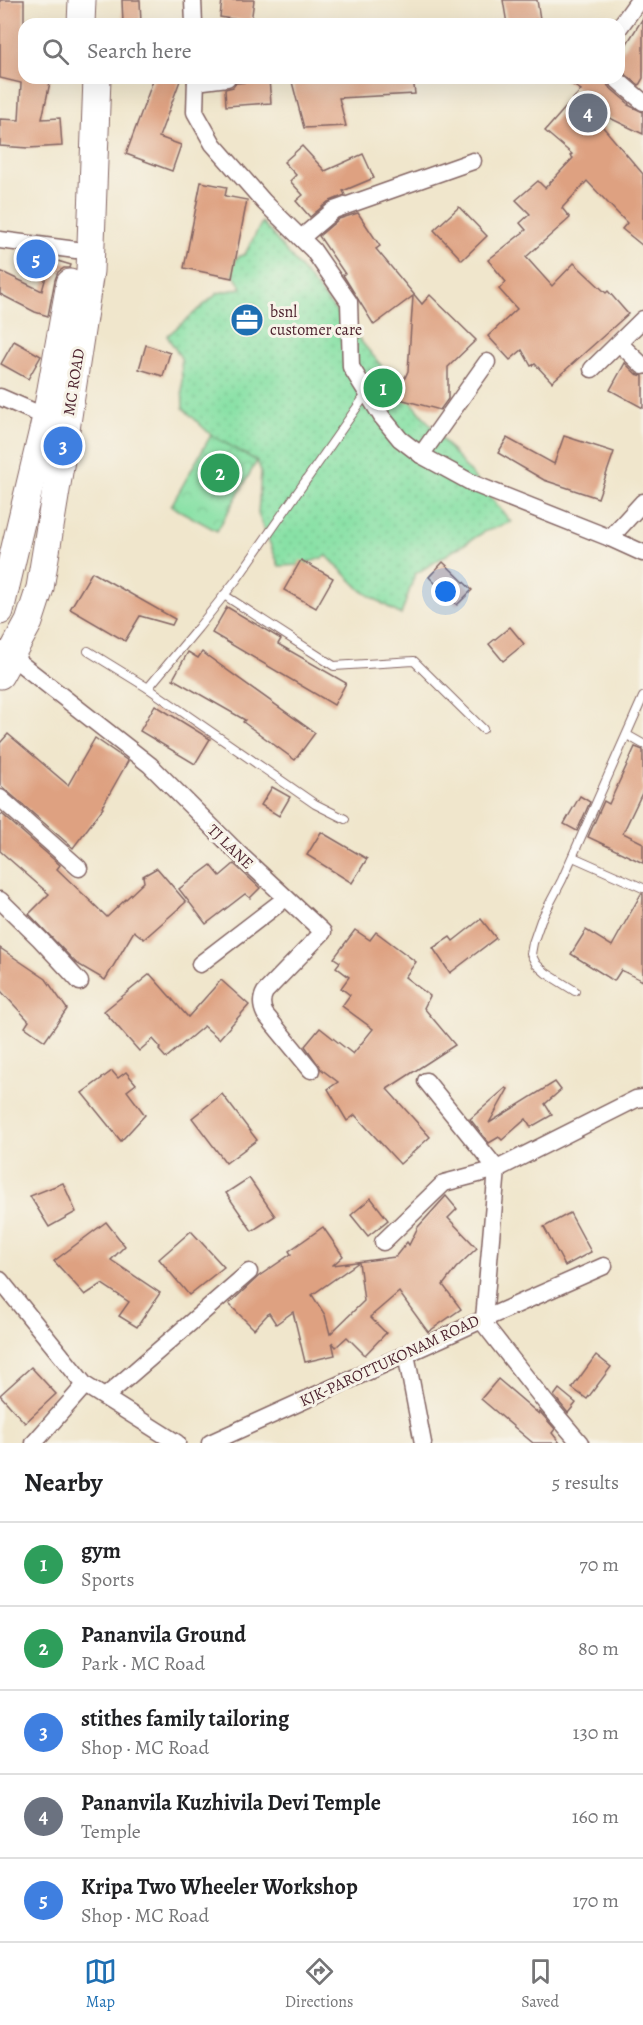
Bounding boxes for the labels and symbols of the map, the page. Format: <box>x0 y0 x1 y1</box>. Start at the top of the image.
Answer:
pin: 4 <box>568 90 608 136</box>
pin: 5 <box>16 236 56 282</box>
place label: bsnl customer care <box>270 301 362 341</box>
office icon: bsnl customer care <box>229 302 265 338</box>
street label: MC ROAD <box>58 347 90 417</box>
pin: 1 <box>364 366 403 410</box>
pin: 3 <box>44 424 82 468</box>
pin: 2 <box>200 450 240 496</box>
your location <box>431 577 460 606</box>
street label: TJ LANE <box>203 819 258 874</box>
street label: KJK-PAROTTUKONAM ROAD <box>296 1310 483 1412</box>

